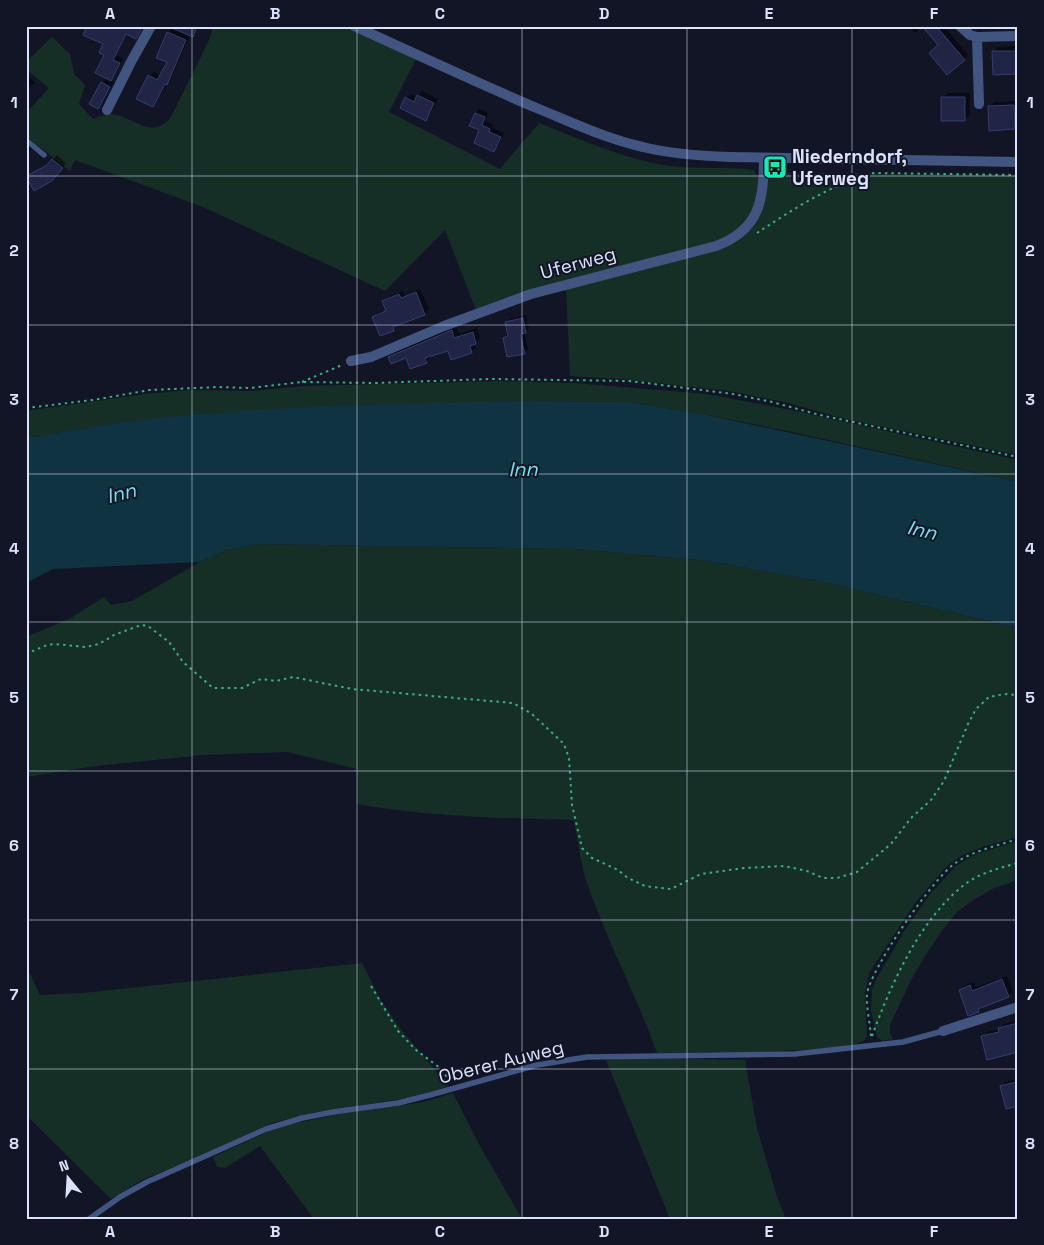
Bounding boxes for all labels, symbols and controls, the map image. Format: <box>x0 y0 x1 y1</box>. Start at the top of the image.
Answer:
text: A <box>105 3 115 24</box>
text: B <box>270 3 280 24</box>
text: C <box>435 3 445 24</box>
text: D <box>599 3 609 24</box>
text: E <box>765 3 774 24</box>
text: F <box>930 3 939 24</box>
text: 1 <box>10 92 18 113</box>
text: 1 <box>1026 92 1034 113</box>
place label: Niederndorf, Uferweg <box>792 144 907 191</box>
bus stop icon: Niederndorf, Uferweg <box>762 154 788 180</box>
text: 2 <box>9 240 19 261</box>
text: 2 <box>1025 240 1035 261</box>
street label: Uferweg <box>537 241 619 285</box>
text: 3 <box>9 389 19 410</box>
text: 3 <box>1025 389 1035 410</box>
water label: Inn <box>508 456 539 482</box>
water label: Inn <box>103 476 139 509</box>
water label: Inn <box>905 514 940 546</box>
text: 4 <box>9 538 19 559</box>
text: 4 <box>1025 538 1035 559</box>
text: 5 <box>9 687 19 708</box>
text: 5 <box>1025 687 1035 708</box>
text: 6 <box>9 835 19 856</box>
text: 6 <box>1025 835 1035 856</box>
text: 7 <box>10 984 19 1005</box>
text: 7 <box>1026 984 1035 1005</box>
street label: Oberer Auweg <box>436 1034 566 1090</box>
text: 8 <box>9 1133 19 1154</box>
text: 8 <box>1025 1133 1035 1154</box>
north arrow <box>42 1152 92 1202</box>
text: N <box>57 1156 71 1176</box>
text: A <box>105 1221 115 1242</box>
text: B <box>270 1221 280 1242</box>
text: C <box>435 1221 445 1242</box>
text: D <box>599 1221 609 1242</box>
text: E <box>765 1221 774 1242</box>
text: F <box>930 1221 939 1242</box>

